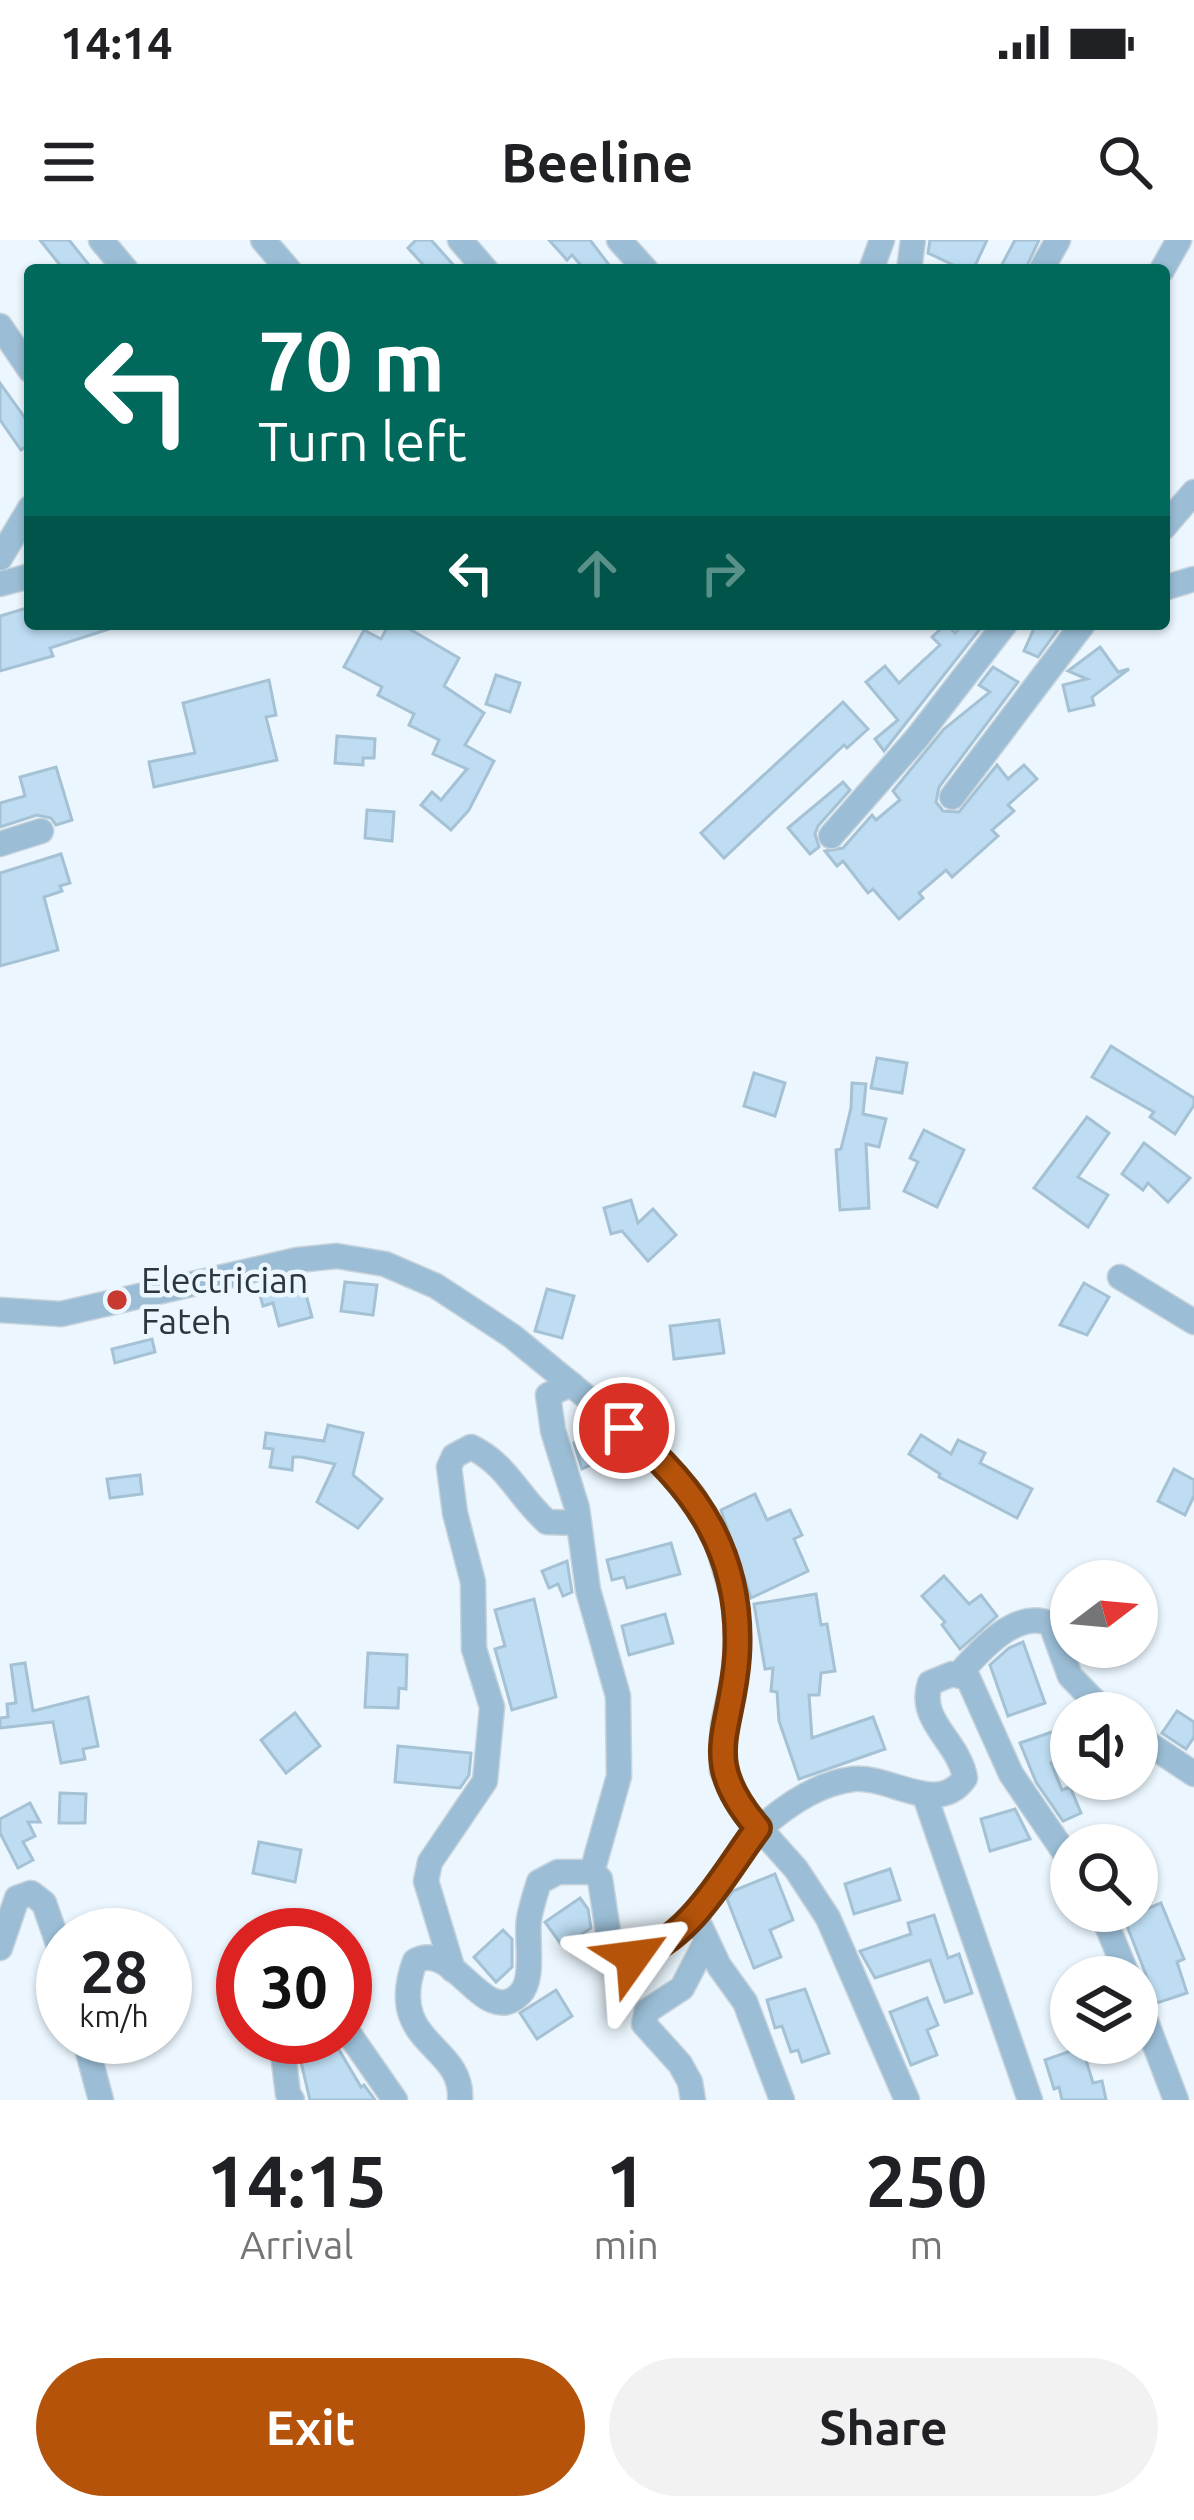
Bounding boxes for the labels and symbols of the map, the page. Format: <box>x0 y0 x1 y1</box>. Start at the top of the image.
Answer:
place label: Electrician Fateh <box>141 1259 308 1341</box>
marker: Electrician Fateh <box>104 1287 130 1313</box>
pin <box>573 1377 675 1479</box>
north arrow <box>1050 1560 1158 1668</box>
position arrow <box>570 1894 696 2020</box>
speed limit sign: 30 <box>216 1908 372 2064</box>

